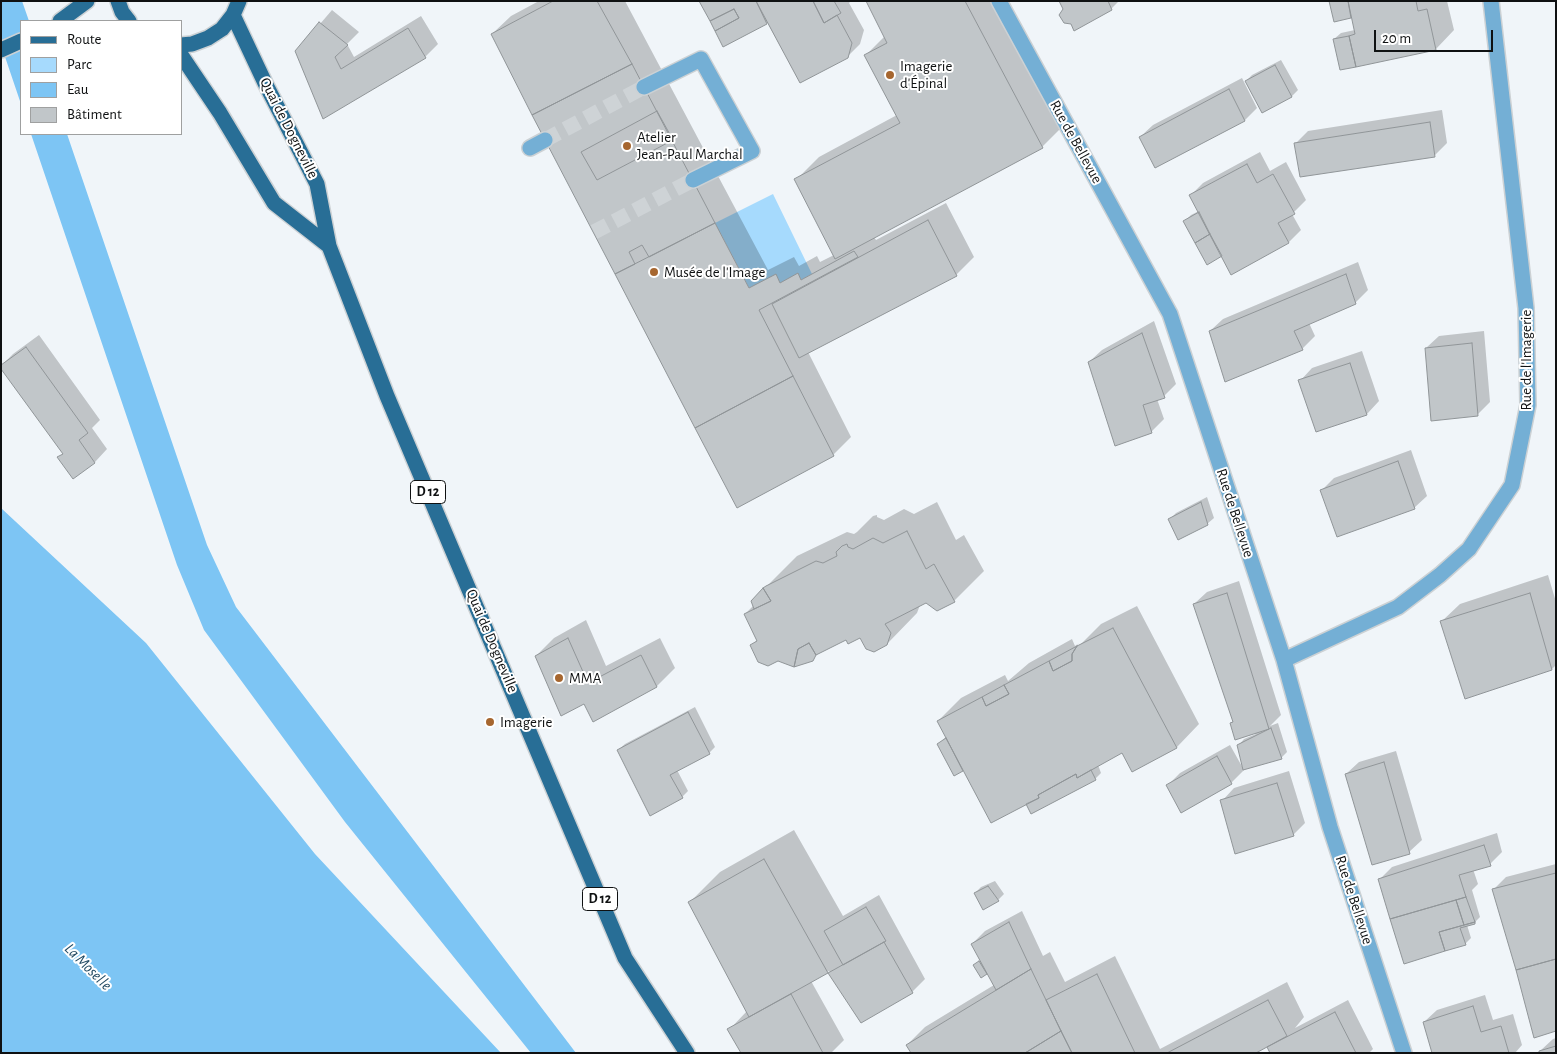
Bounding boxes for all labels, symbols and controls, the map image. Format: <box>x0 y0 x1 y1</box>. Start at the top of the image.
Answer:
legend <box>20 20 182 135</box>
scale bar <box>1377 20 1496 52</box>
text: 20 m <box>1382 31 1411 46</box>
text: Route <box>67 32 101 47</box>
text: Parc <box>67 57 92 72</box>
place label: Imagerie d'Épinal <box>900 57 952 92</box>
marker: Imagerie d'Épinal <box>884 69 896 81</box>
street label: Quai de Dogneville <box>256 75 322 181</box>
text: Eau <box>67 82 89 97</box>
street label: Rue de Bellevue <box>1046 97 1106 187</box>
text: Bâtiment <box>67 107 122 122</box>
place label: Atelier Jean-Paul Marchal <box>637 128 743 163</box>
marker: Atelier Jean-Paul Marchal <box>621 140 633 152</box>
place label: Musée de l'Image <box>664 263 765 281</box>
marker: Musée de l'Image <box>648 266 660 278</box>
street label: Rue de l'Imagerie <box>1517 310 1535 410</box>
street label: Rue de Bellevue <box>1212 466 1258 560</box>
road number: D 12 <box>410 481 446 504</box>
street label: Quai de Dogneville <box>462 587 522 695</box>
place label: MMA <box>569 669 601 687</box>
marker: MMA <box>553 672 565 684</box>
place label: Imagerie <box>500 713 552 731</box>
marker: Imagerie <box>484 716 496 728</box>
street label: Rue de Bellevue <box>1331 853 1377 947</box>
road number: D 12 <box>582 888 618 911</box>
water label: La Moselle <box>60 939 116 995</box>

